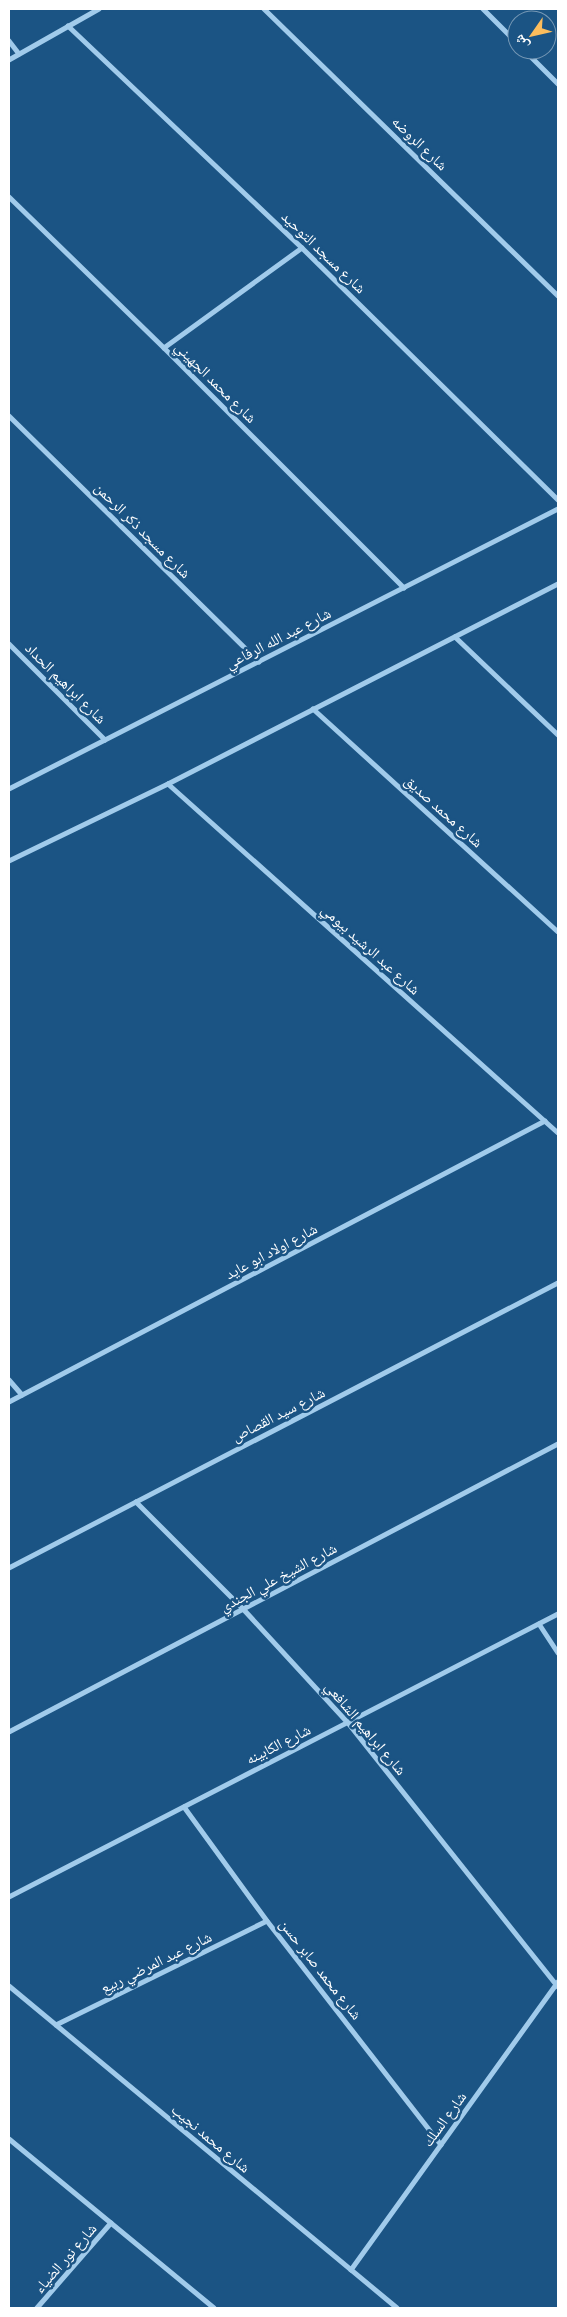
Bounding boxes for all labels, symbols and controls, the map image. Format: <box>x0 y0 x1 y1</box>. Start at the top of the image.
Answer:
north arrow <box>507 10 557 60</box>
text: ش <box>510 31 533 53</box>
street label: شارع الروضه <box>387 112 451 175</box>
street label: شارع مسجد التوحيد <box>277 208 370 298</box>
street label: شارع محمد الجهيني <box>169 338 260 429</box>
street label: شارع مسجد ذكر الرحمن <box>90 479 195 583</box>
street label: شارع عبد الله الرفاعي <box>223 604 335 675</box>
street label: شارع ابراهيم الحداد <box>21 639 110 728</box>
street label: شارع محمد صديق <box>400 771 487 852</box>
street label: شارع عبد الرشيد بيومي <box>316 900 424 1001</box>
street label: شارع اولاد ابو عايد <box>222 1220 321 1284</box>
street label: شارع سيد القصاص <box>229 1383 328 1447</box>
street label: شارع الشيخ علي الجندي <box>217 1539 341 1618</box>
street label: شارع ابراهيم الشافعي <box>319 1678 410 1781</box>
street label: شارع الكابينه <box>243 1720 314 1769</box>
street label: شارع محمد صابر حسن <box>275 1915 366 2024</box>
street label: شارع عبد المرضي ربيع <box>98 1928 216 2000</box>
street label: شارع السلك <box>418 2088 471 2151</box>
street label: شارع محمد نجيب <box>167 2100 254 2177</box>
street label: شارع نور الضياء <box>30 2220 101 2298</box>

